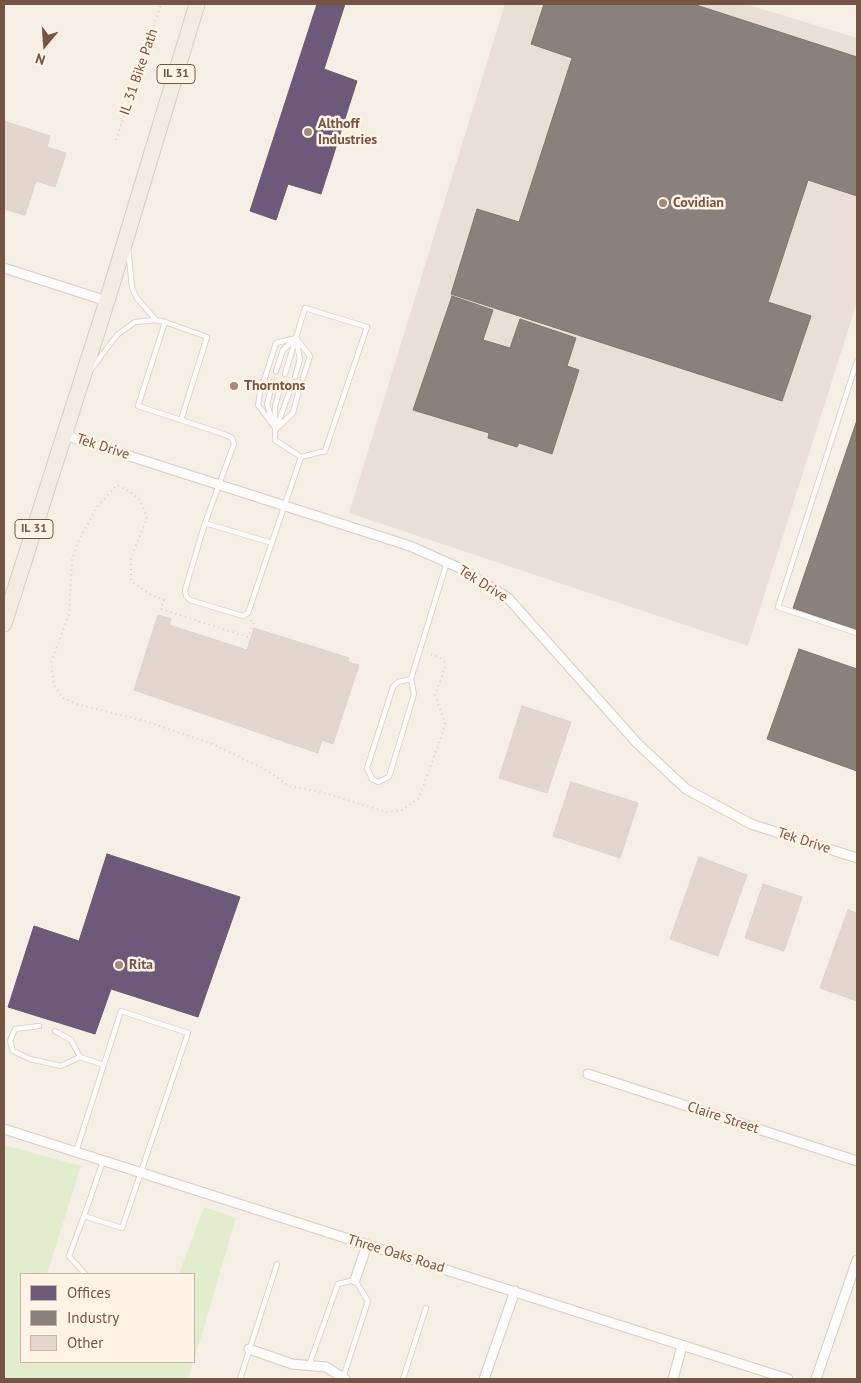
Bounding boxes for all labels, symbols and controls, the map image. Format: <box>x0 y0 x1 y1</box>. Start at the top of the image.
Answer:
north arrow <box>20 20 70 70</box>
street label: IL 31 Bike Path <box>116 27 162 117</box>
text: N <box>33 49 48 69</box>
road number: IL 31 <box>157 64 195 84</box>
place label: Althoff Industries <box>318 116 377 148</box>
marker: Althoff Industries <box>302 126 314 138</box>
place label: Covidian <box>673 195 724 211</box>
marker: Covidian <box>657 197 669 209</box>
place label: Thorntons <box>244 378 306 394</box>
marker: Thorntons <box>228 380 240 392</box>
street label: Tek Drive <box>74 431 132 463</box>
road number: IL 31 <box>15 520 53 538</box>
street label: Tek Drive <box>455 562 511 606</box>
street label: Tek Drive <box>775 825 833 857</box>
place label: Rita <box>129 957 153 973</box>
marker: Rita <box>113 959 125 971</box>
street label: Claire Street <box>685 1099 761 1137</box>
street label: Three Oaks Road <box>345 1231 447 1277</box>
legend <box>20 1273 195 1363</box>
text: Offices <box>67 1283 111 1302</box>
text: Industry <box>67 1308 119 1327</box>
text: Other <box>67 1333 103 1352</box>

